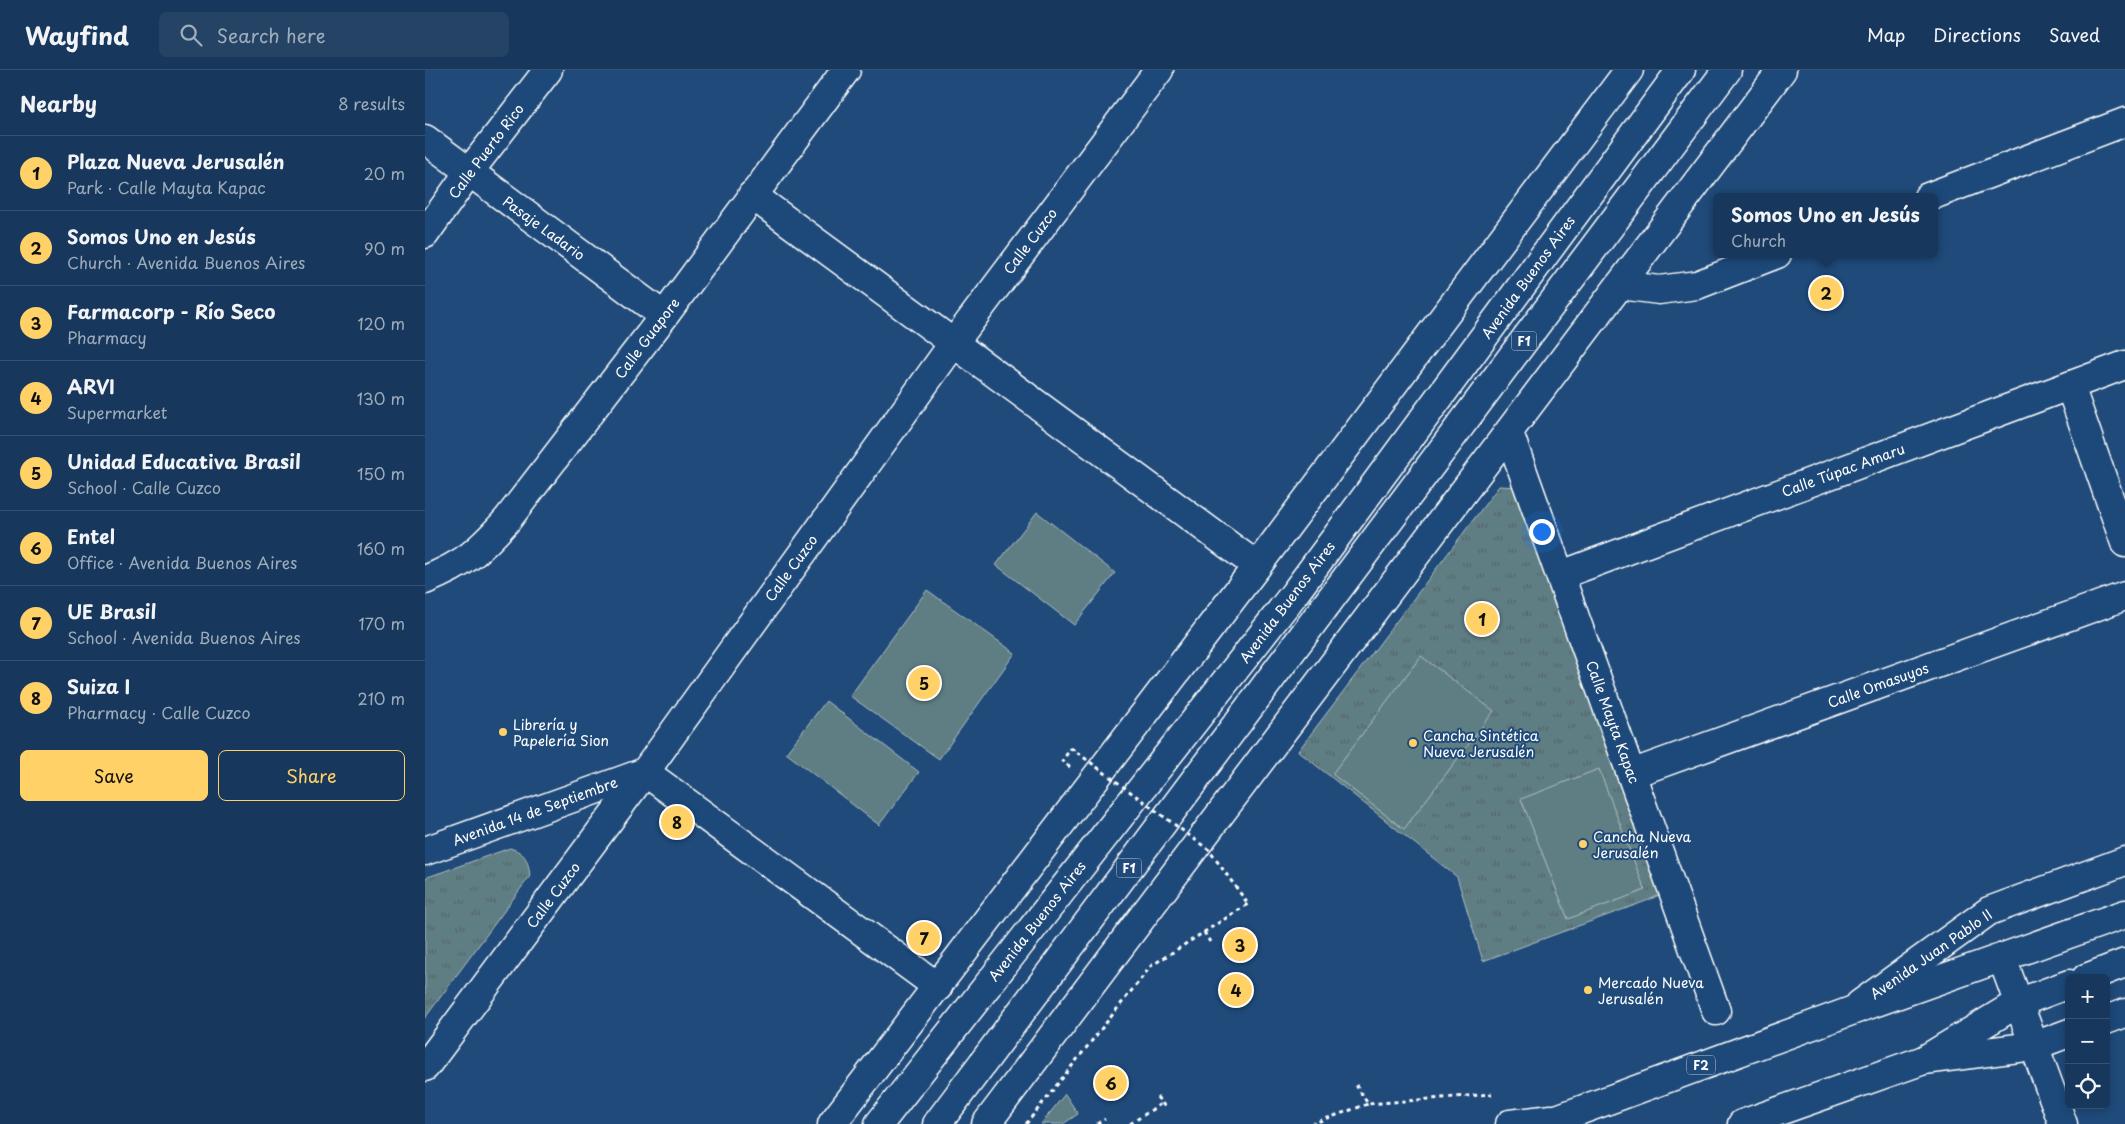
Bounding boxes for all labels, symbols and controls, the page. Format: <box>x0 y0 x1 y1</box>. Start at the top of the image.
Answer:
search box <box>159 12 509 57</box>
text: Wayfind <box>25 17 129 53</box>
icon: search <box>177 21 205 49</box>
text: Search here <box>217 21 325 49</box>
text: Map <box>1867 21 1905 48</box>
text: Directions <box>1933 21 2021 48</box>
text: Saved <box>2049 21 2100 48</box>
text: Nearby <box>20 87 97 119</box>
text: 8 results <box>338 91 405 115</box>
street label: Calle Puerto Rico <box>443 99 529 203</box>
text: Plaza Nueva Jerusalén <box>67 147 284 175</box>
text: 1 <box>32 161 40 185</box>
text: 20 m <box>364 161 405 185</box>
text: Park · Calle Mayta Kapac <box>67 175 266 199</box>
street label: Pasaje Ladario <box>498 191 590 265</box>
popup <box>1713 193 1938 258</box>
text: Somos Uno en Jesús <box>1731 200 1920 228</box>
street label: Calle Cuzco <box>998 203 1062 279</box>
street label: Avenida Buenos Aires <box>1476 211 1580 343</box>
text: Somos Uno en Jesús <box>67 222 256 250</box>
text: Church <box>1731 228 1786 252</box>
text: 2 <box>30 236 42 260</box>
text: 90 m <box>364 236 405 260</box>
text: Church · Avenida Buenos Aires <box>67 250 305 274</box>
pin: 2 <box>1810 274 1842 312</box>
street label: Calle Guapore <box>610 293 684 383</box>
text: Farmacorp - Río Seco <box>67 297 275 325</box>
text: 3 <box>31 311 41 335</box>
text: 120 m <box>358 311 405 335</box>
text: Pharmacy <box>67 325 147 349</box>
road number: F1 <box>1511 332 1537 350</box>
text: ARVI <box>67 372 115 400</box>
text: 4 <box>31 386 41 410</box>
text: 130 m <box>357 386 405 410</box>
text: Supermarket <box>67 400 167 424</box>
street label: Calle Túpac Amaru <box>1778 438 1908 502</box>
text: Unidad Educativa Brasil <box>67 447 301 475</box>
text: 5 <box>31 461 41 485</box>
text: 150 m <box>357 461 405 485</box>
text: School · Calle Cuzco <box>67 475 221 499</box>
your location <box>1529 519 1555 545</box>
text: Entel <box>67 522 115 550</box>
street label: Calle Cuzco <box>760 530 823 606</box>
text: 6 <box>30 536 42 560</box>
text: 160 m <box>357 536 405 560</box>
street label: Avenida Buenos Aires <box>1234 537 1340 667</box>
text: Office · Avenida Buenos Aires <box>67 550 297 574</box>
text: UE Brasil <box>67 597 156 625</box>
pin: 1 <box>1466 600 1498 638</box>
text: 7 <box>31 611 41 635</box>
text: 170 m <box>359 611 405 635</box>
text: School · Avenida Buenos Aires <box>67 625 301 649</box>
street label: Calle Omasuyos <box>1824 657 1932 713</box>
street label: Calle Mayta Kapac <box>1581 658 1645 786</box>
pin: 5 <box>908 664 940 702</box>
text: Suiza I <box>67 672 130 700</box>
text: 8 <box>31 686 41 710</box>
text: 210 m <box>357 686 405 710</box>
text: Pharmacy · Calle Cuzco <box>67 700 250 724</box>
place label: Librería y Papelería Sion <box>513 714 609 751</box>
place label: Cancha Sintética Nueva Jerusalén <box>1423 725 1539 762</box>
marker: Librería y Papelería Sion <box>497 726 509 738</box>
marker: Cancha Sintética Nueva Jerusalén <box>1407 737 1419 749</box>
button: Save <box>20 750 208 801</box>
button: Share <box>218 750 405 801</box>
street label: Avenida 14 de Septiembre <box>450 771 621 851</box>
pin: 8 <box>661 803 693 841</box>
place label: Cancha Nueva Jerusalén <box>1593 826 1692 863</box>
marker: Cancha Nueva Jerusalén <box>1577 838 1589 850</box>
street label: Avenida Buenos Aires <box>983 856 1091 986</box>
street label: Calle Cuzco <box>521 857 585 933</box>
road number: F1 <box>1117 858 1141 878</box>
street label: Avenida Juan Pablo II <box>1866 904 1996 1004</box>
pin: 7 <box>908 919 940 957</box>
pin: 3 <box>1224 926 1256 964</box>
pin: 4 <box>1220 971 1252 1009</box>
place label: Mercado Nueva Jerusalén <box>1598 972 1704 1009</box>
map controls <box>2065 974 2110 1109</box>
button: + <box>2065 974 2110 1019</box>
marker: Mercado Nueva Jerusalén <box>1582 984 1594 996</box>
button: − <box>2065 1019 2110 1064</box>
road number: F2 <box>1687 1056 1715 1074</box>
pin: 6 <box>1095 1064 1127 1102</box>
button: locate <box>2065 1064 2110 1109</box>

